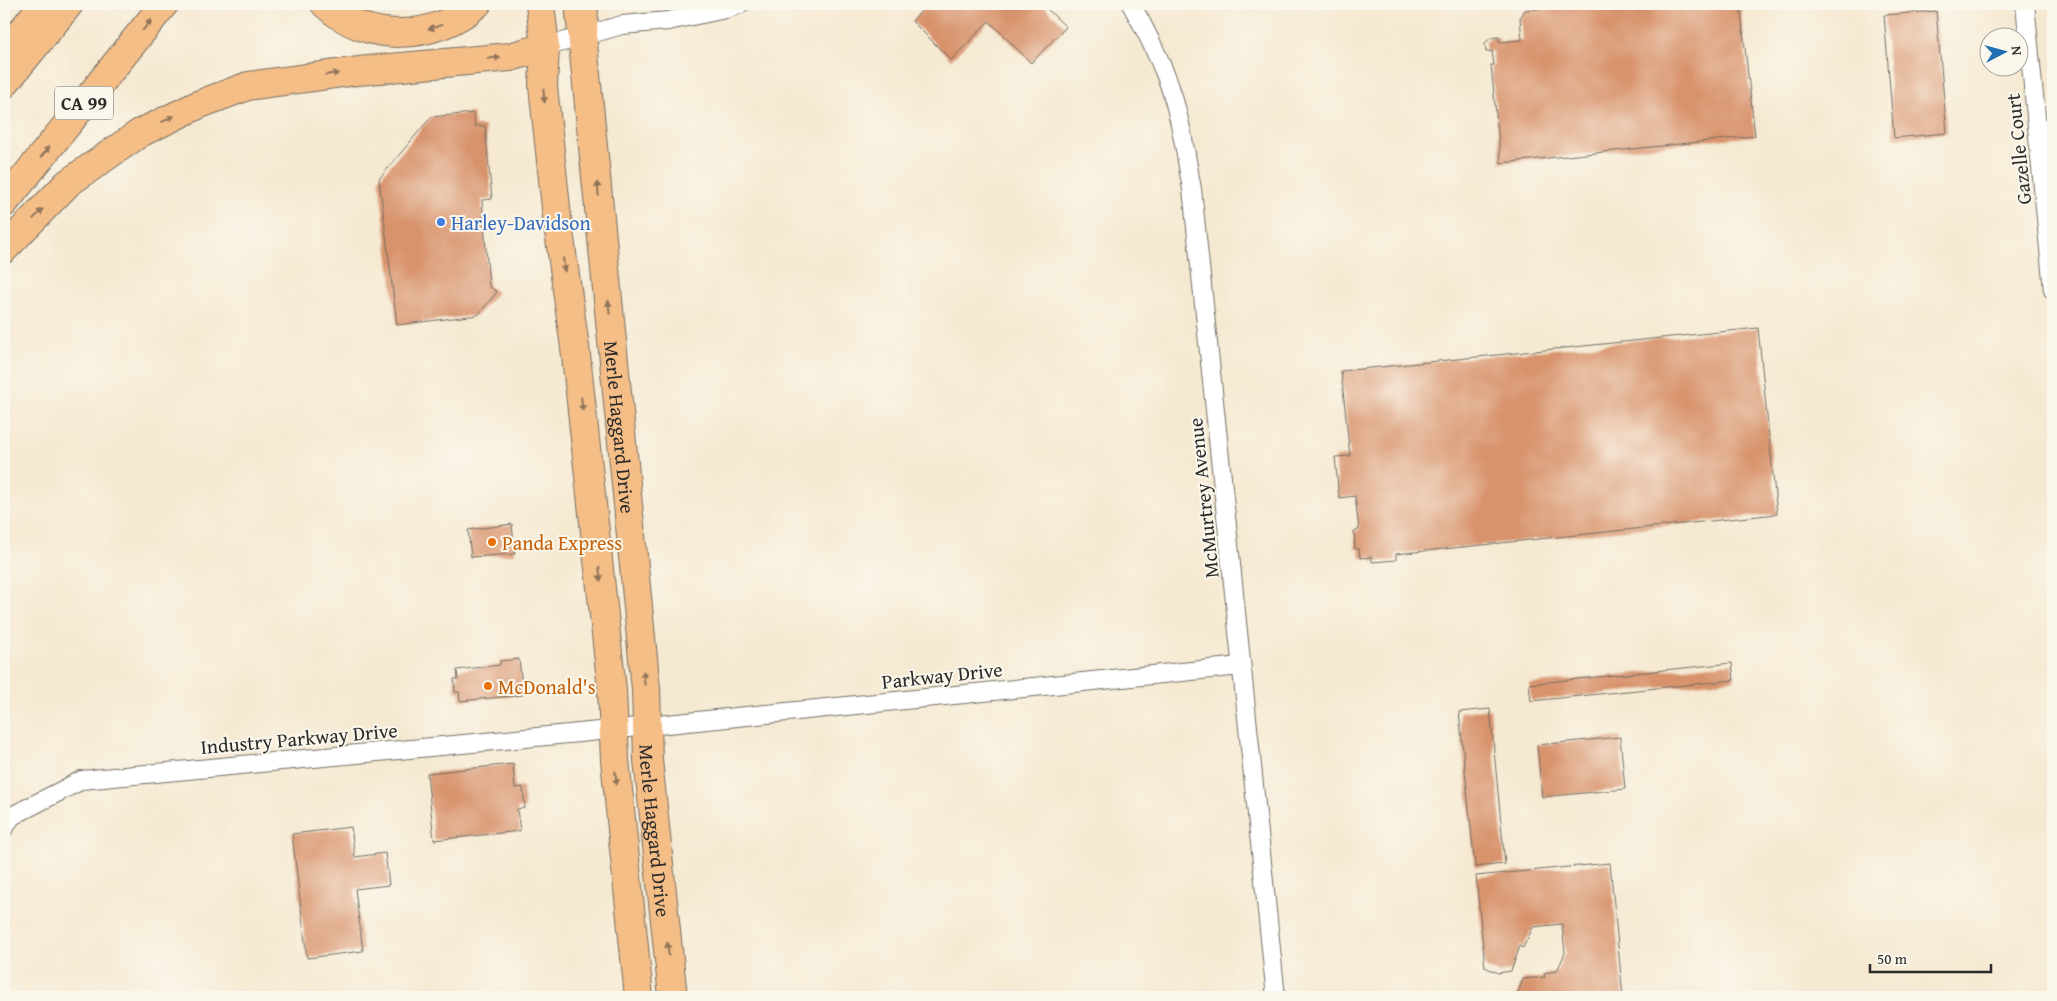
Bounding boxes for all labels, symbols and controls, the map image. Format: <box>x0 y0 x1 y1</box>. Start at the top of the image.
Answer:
one-way arrow <box>142 19 153 32</box>
one-way arrow <box>427 24 442 31</box>
north arrow <box>1980 28 2030 78</box>
text: N <box>2006 45 2027 57</box>
one-way arrow <box>486 54 502 62</box>
one-way arrow <box>324 70 340 78</box>
road number: CA 99 <box>55 86 113 120</box>
one-way arrow <box>540 88 548 104</box>
street label: Gazelle Court <box>1998 92 2038 206</box>
one-way arrow <box>161 115 176 123</box>
one-way arrow <box>40 145 51 158</box>
one-way arrow <box>594 181 602 197</box>
one-way arrow <box>32 208 44 220</box>
place label: Harley-Davidson <box>451 208 591 237</box>
marker: Harley-Davidson <box>435 216 447 228</box>
one-way arrow <box>560 257 568 273</box>
one-way arrow <box>605 299 613 315</box>
street label: Merle Haggard Drive <box>598 339 643 515</box>
one-way arrow <box>578 396 586 412</box>
street label: McMurtrey Avenue <box>1180 416 1226 580</box>
place label: Panda Express <box>502 528 622 557</box>
marker: Panda Express <box>486 536 498 548</box>
one-way arrow <box>596 567 604 583</box>
street label: Parkway Drive <box>880 654 1004 696</box>
one-way arrow <box>640 670 648 686</box>
place label: McDonald's <box>498 672 596 701</box>
marker: McDonald's <box>482 680 494 692</box>
street label: Industry Parkway Drive <box>199 715 399 761</box>
street label: Merle Haggard Drive <box>633 744 679 918</box>
one-way arrow <box>613 771 621 787</box>
one-way arrow <box>664 940 672 956</box>
scale bar <box>1870 941 1991 973</box>
text: 50 m <box>1877 948 1908 969</box>

